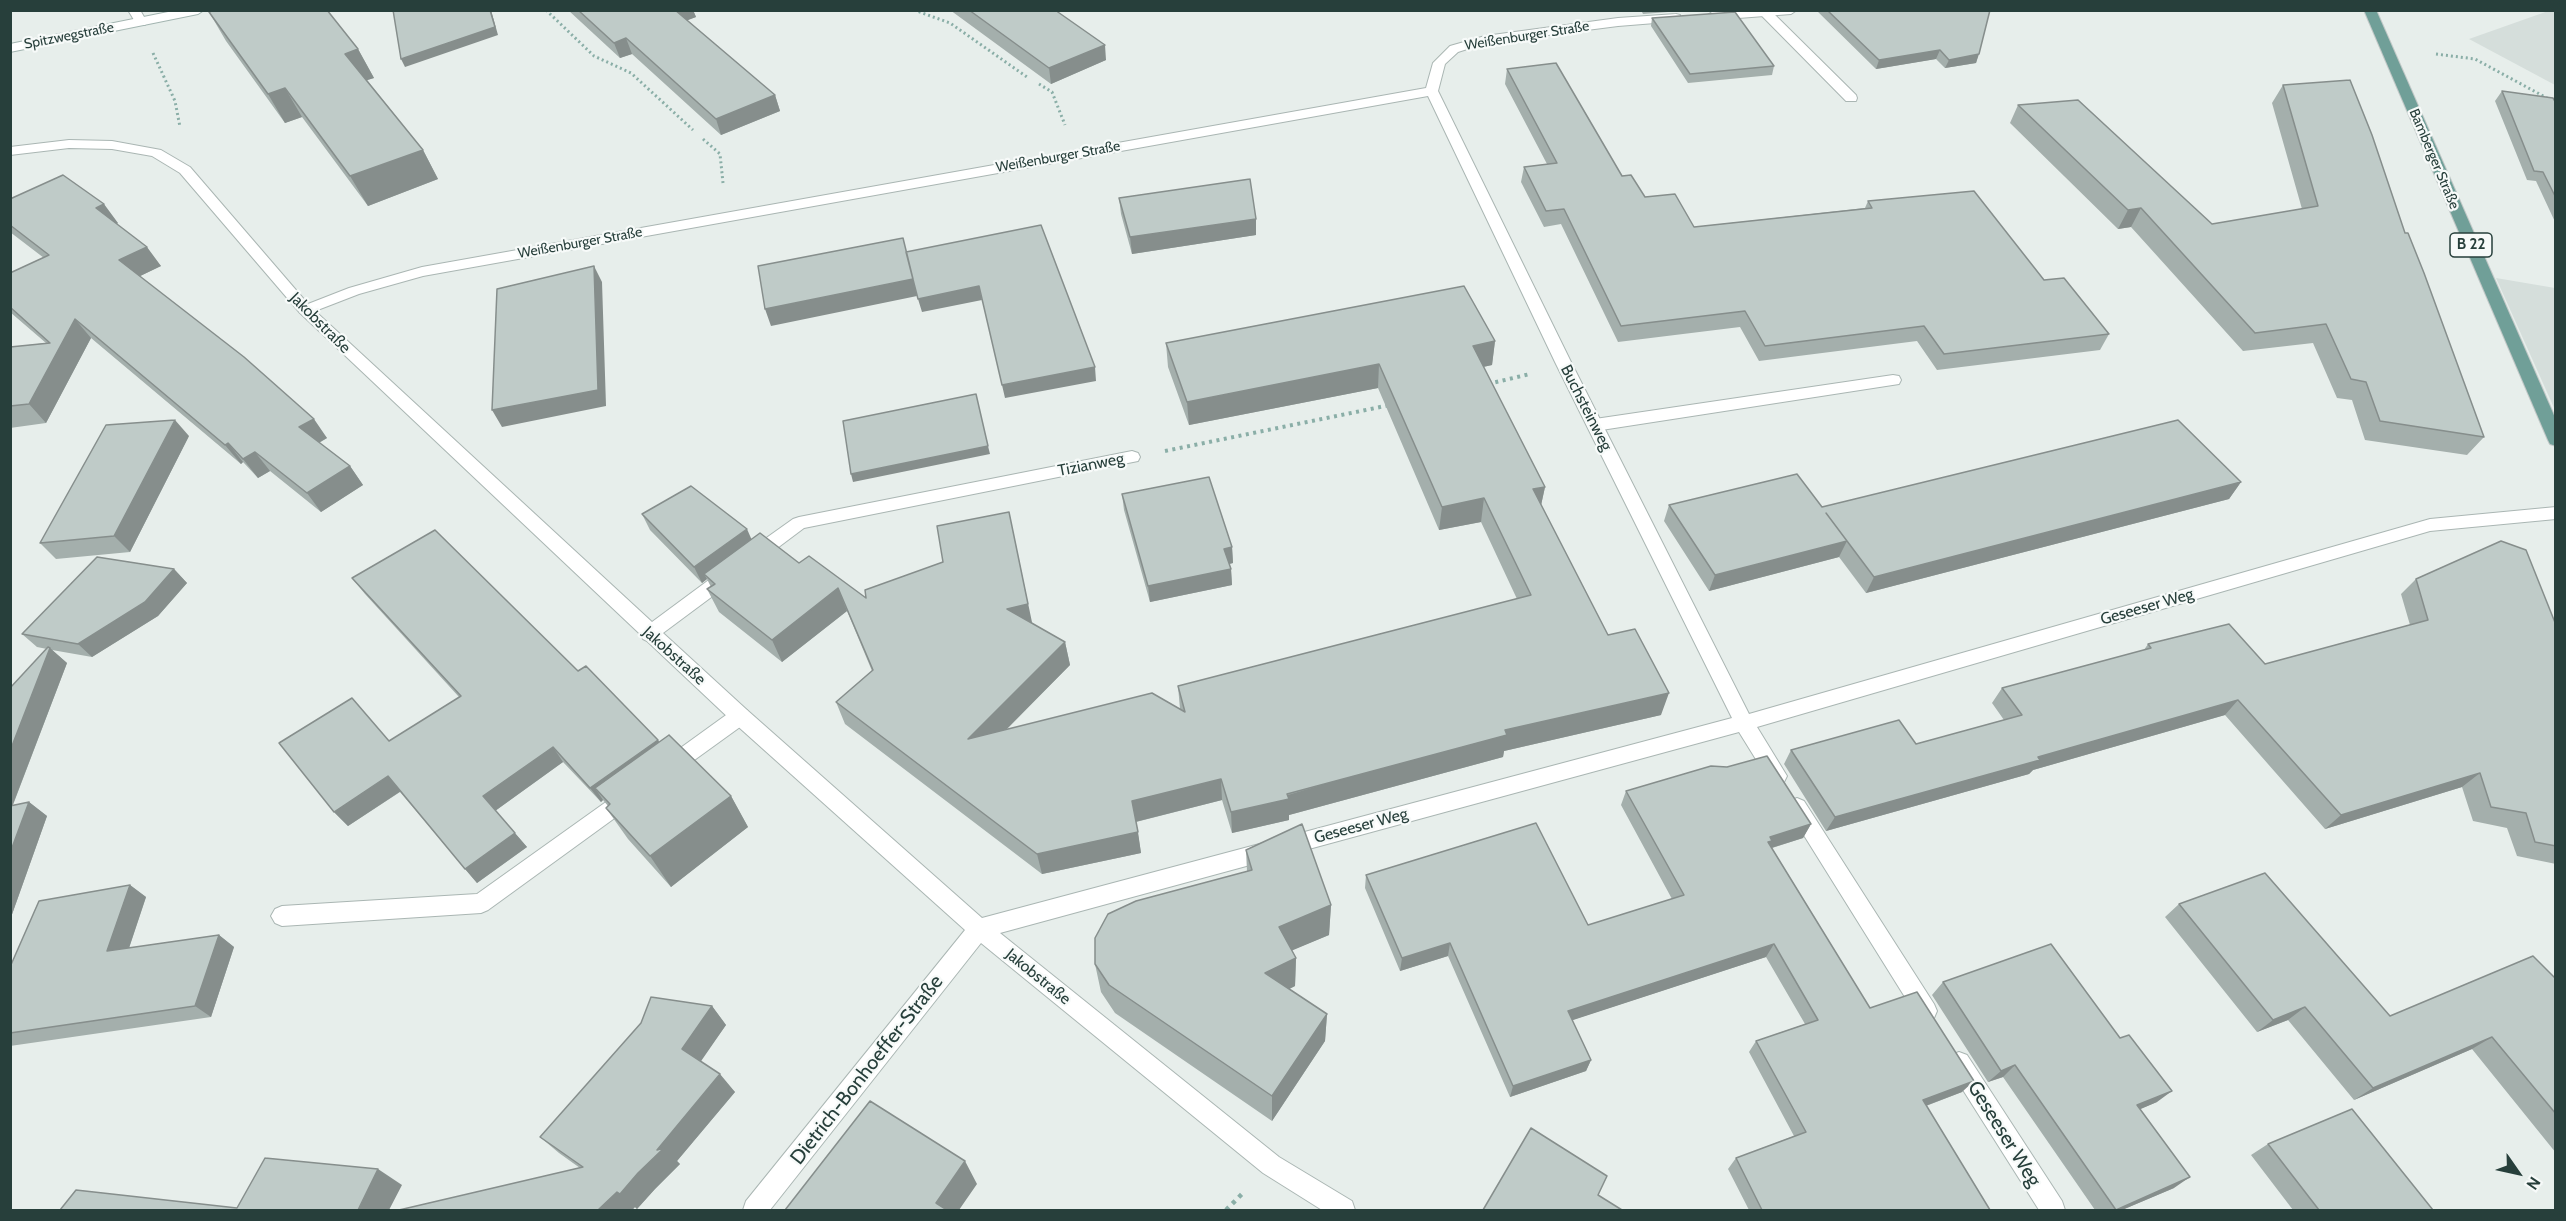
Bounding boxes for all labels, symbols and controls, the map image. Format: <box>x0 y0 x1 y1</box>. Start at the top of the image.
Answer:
street label: Weißenburger Straße <box>1463 18 1591 54</box>
street label: Spitzwegstraße <box>23 19 115 53</box>
street label: Bamberger Straße <box>2405 106 2463 212</box>
street label: Weißenburger Straße <box>995 138 1121 176</box>
street label: Weißenburger Straße <box>517 224 643 262</box>
road number: B 22 <box>2450 233 2492 257</box>
street label: Jakobstraße <box>286 289 354 357</box>
street label: Buchsteinweg <box>1556 362 1616 454</box>
street label: Tizianweg <box>1056 449 1126 481</box>
street label: Geseeser Weg <box>2098 585 2196 629</box>
street label: Jakobstraße <box>639 623 709 689</box>
street label: Geseeser Weg <box>1312 804 1410 848</box>
street label: Jakobstraße <box>1002 945 1074 1009</box>
street label: Dietrich-Bonhoeffer-Straße <box>786 971 948 1169</box>
street label: Geseeser Weg <box>1962 1077 2046 1191</box>
north arrow <box>2488 1143 2548 1203</box>
text: N <box>2522 1173 2544 1193</box>

